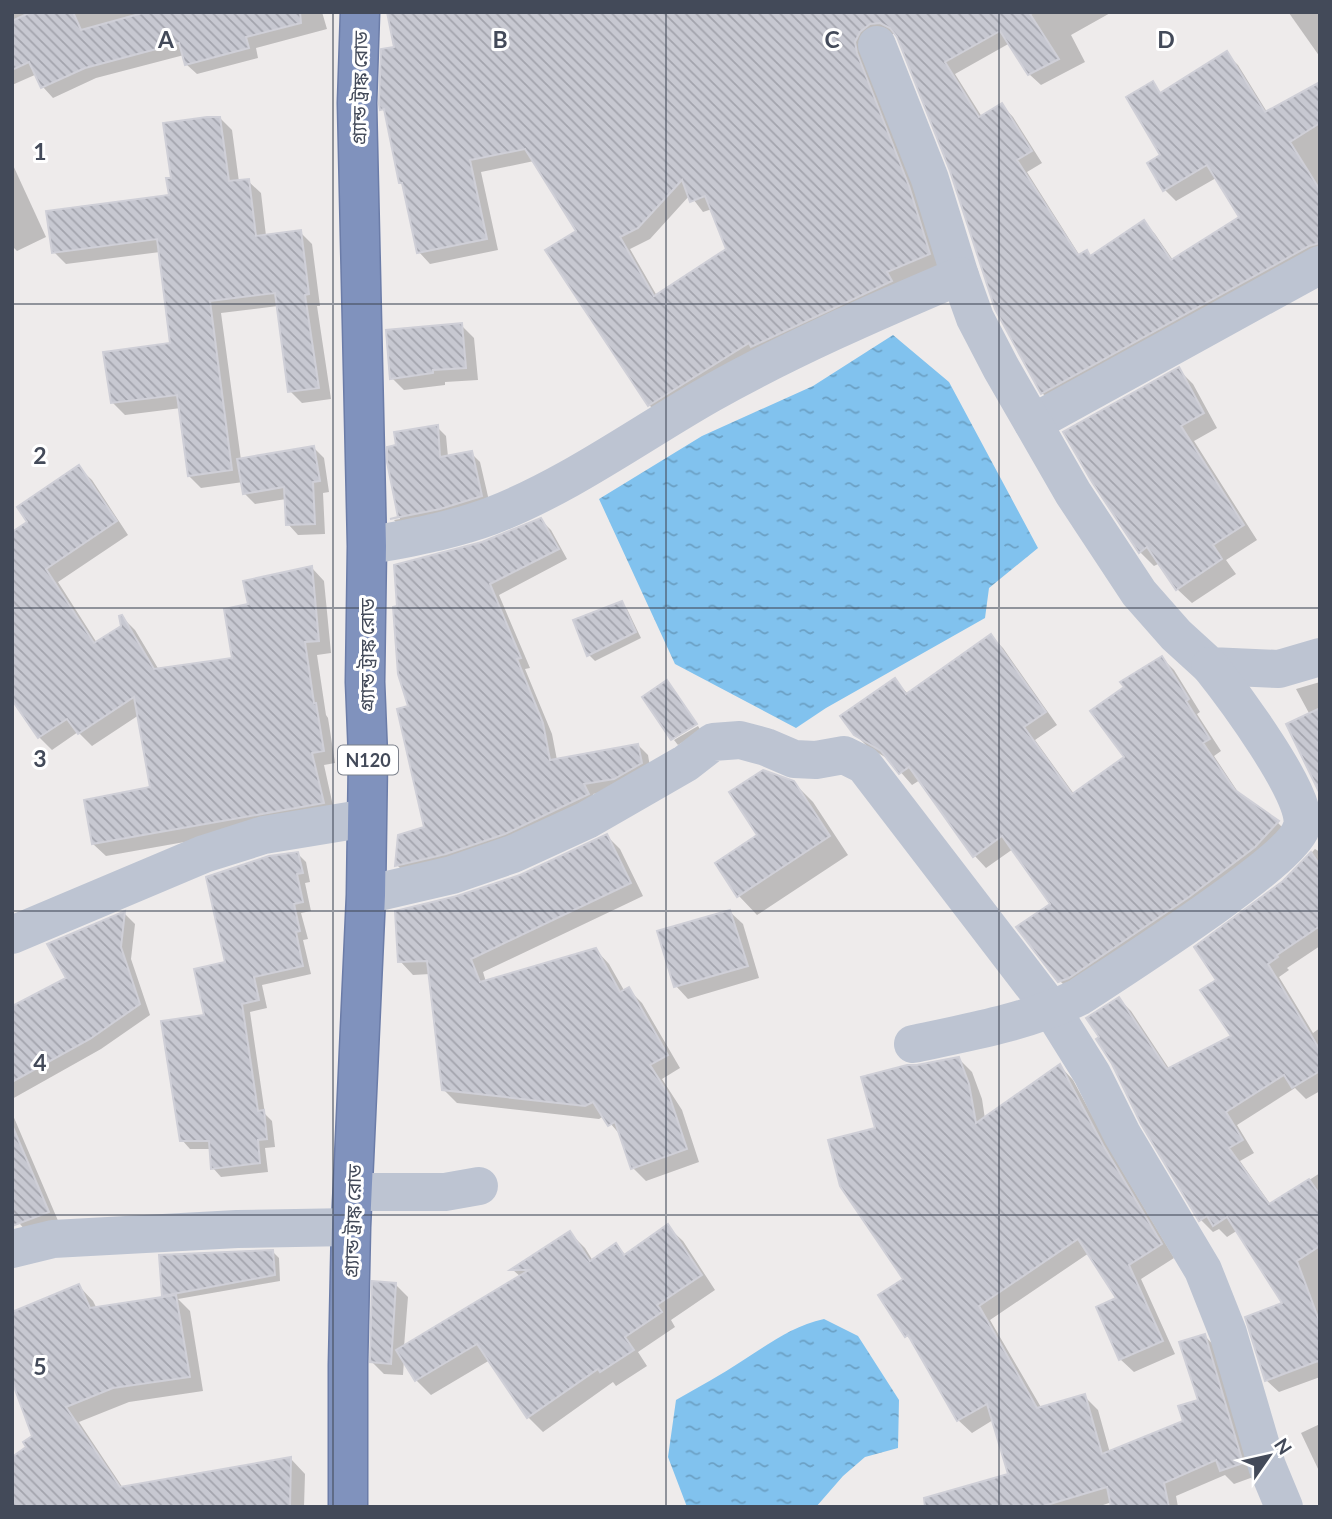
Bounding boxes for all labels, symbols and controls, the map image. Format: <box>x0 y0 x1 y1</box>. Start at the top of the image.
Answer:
text: A <box>157 25 175 53</box>
text: B <box>492 25 508 53</box>
text: C <box>824 25 840 53</box>
text: D <box>1157 25 1175 53</box>
street label: গ্র্যান্ড ট্রাঙ্ক রোড <box>347 30 371 145</box>
text: 1 <box>33 137 47 165</box>
text: 2 <box>33 441 47 469</box>
street label: গ্র্যান্ড ট্রাঙ্ক রোড <box>355 598 378 712</box>
text: 3 <box>33 744 47 772</box>
road number: N120 <box>338 746 398 774</box>
text: 4 <box>33 1048 47 1076</box>
street label: গ্র্যান্ড ট্রাঙ্ক রোড <box>339 1163 365 1278</box>
text: 5 <box>33 1352 47 1380</box>
north arrow <box>1234 1421 1304 1491</box>
text: N <box>1270 1434 1297 1459</box>

